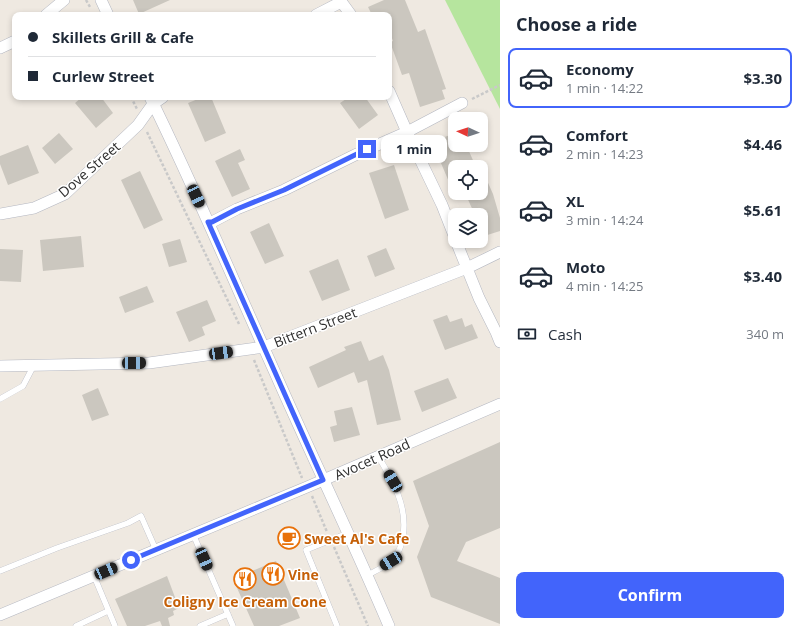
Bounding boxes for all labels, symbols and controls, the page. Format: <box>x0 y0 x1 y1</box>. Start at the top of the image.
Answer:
text: Choose a ride <box>516 12 637 36</box>
text: Skillets Grill & Cafe <box>52 27 194 47</box>
text: Economy <box>566 59 634 79</box>
icon: car <box>518 60 554 96</box>
text: Curlew Street <box>52 66 154 86</box>
text: $3.30 <box>743 68 782 88</box>
text: 1 min · 14:22 <box>566 79 643 97</box>
north arrow <box>448 112 488 152</box>
map controls <box>448 112 488 248</box>
text: Comfort <box>566 125 628 145</box>
icon: car <box>518 126 554 162</box>
text: $4.46 <box>743 134 782 154</box>
callout: 1 min <box>381 135 447 163</box>
street label: Dove Street <box>54 137 124 201</box>
route end <box>358 140 376 158</box>
text: 1 min <box>396 140 432 158</box>
text: 2 min · 14:23 <box>566 145 643 163</box>
button: locate <box>448 160 488 200</box>
car <box>185 183 207 209</box>
text: XL <box>566 191 584 211</box>
icon: car <box>518 192 554 228</box>
text: $5.61 <box>743 200 782 220</box>
button: layers <box>448 208 488 248</box>
text: 3 min · 14:24 <box>566 211 643 229</box>
text: Moto <box>566 257 605 277</box>
icon: car <box>518 258 554 294</box>
text: $3.40 <box>743 266 782 286</box>
text: 4 min · 14:25 <box>566 277 643 295</box>
street label: Bittern Street <box>271 302 359 352</box>
icon: cash <box>516 323 538 345</box>
text: Cash <box>548 324 582 344</box>
text: 340 m <box>746 325 784 343</box>
car <box>208 345 234 361</box>
car <box>122 357 146 369</box>
street label: Avocet Road <box>331 434 413 484</box>
car <box>382 468 404 494</box>
cafe icon: Sweet Al's Cafe <box>276 525 302 551</box>
place label: Sweet Al's Cafe <box>304 529 409 548</box>
car <box>194 546 214 572</box>
car <box>378 550 404 572</box>
route start <box>122 551 140 569</box>
car <box>93 561 119 581</box>
restaurant icon: Vine <box>260 561 286 587</box>
place label: Vine <box>288 565 319 584</box>
restaurant icon: Coligny Ice Cream Cone <box>232 566 258 592</box>
button: Confirm <box>516 572 784 618</box>
place label: Coligny Ice Cream Cone <box>163 592 327 611</box>

